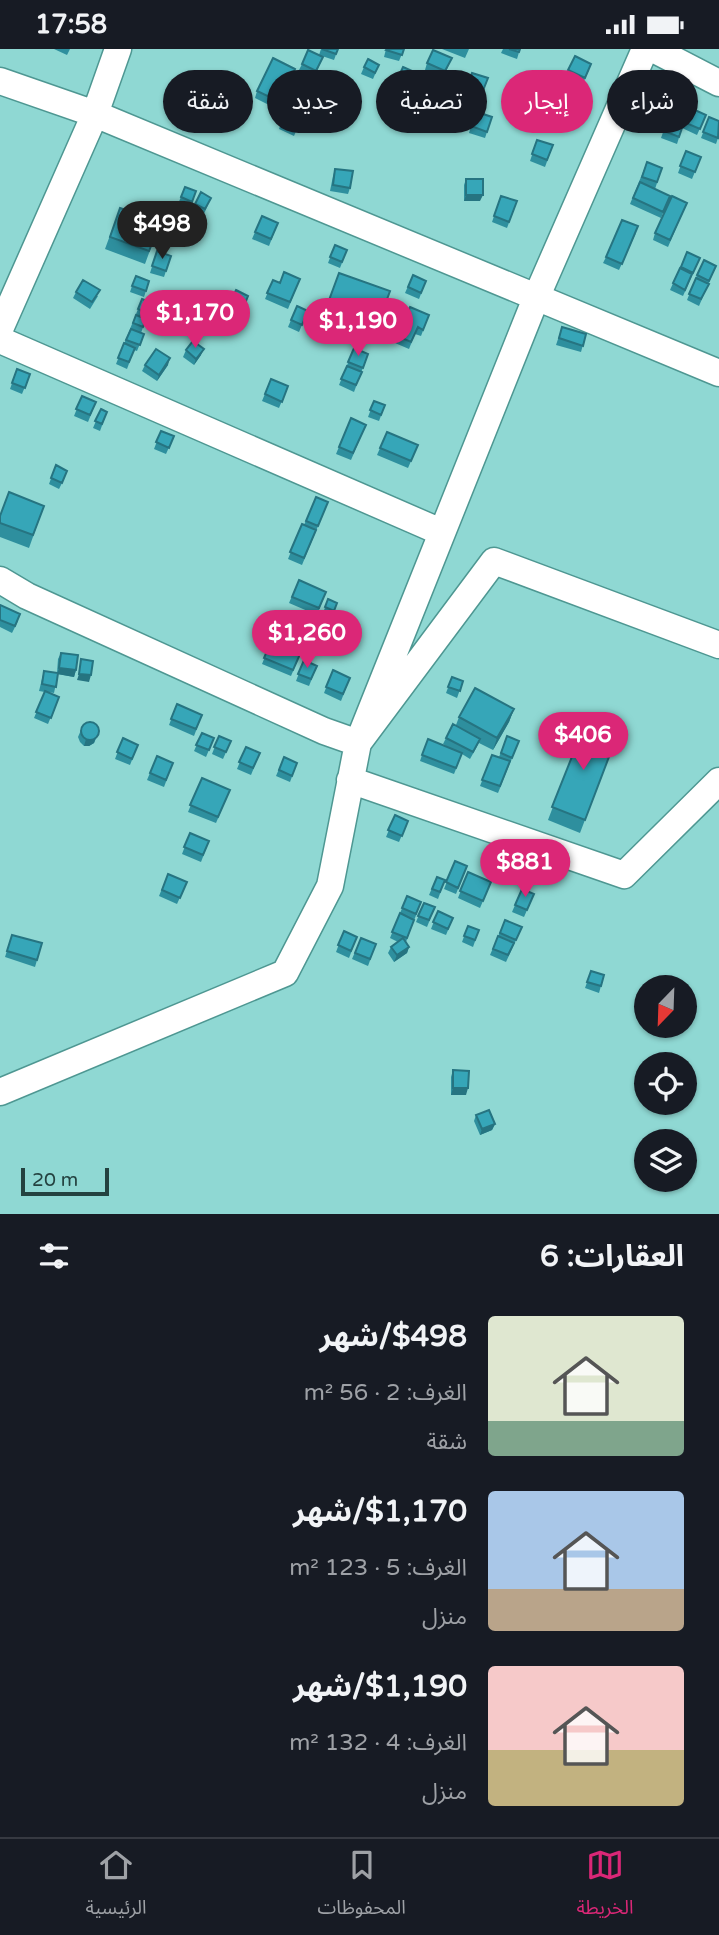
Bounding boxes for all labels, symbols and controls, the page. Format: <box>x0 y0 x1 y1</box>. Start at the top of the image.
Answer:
text: 17:58 <box>35 9 107 40</box>
chip: شقة <box>163 70 253 133</box>
chip: جديد <box>267 70 362 133</box>
chip: تصفية <box>376 70 487 133</box>
chip: إيجار <box>501 70 593 133</box>
chip: شراء <box>607 70 698 133</box>
pin: $498 <box>121 201 203 261</box>
text: $498 <box>133 210 191 238</box>
pin: $1,170 <box>138 291 252 350</box>
text: $1,170 <box>156 299 234 327</box>
pin: $1,190 <box>301 299 415 358</box>
text: $1,190 <box>319 307 397 335</box>
pin: $1,260 <box>250 611 364 670</box>
text: $1,260 <box>268 619 346 647</box>
pin: $406 <box>542 713 624 772</box>
text: $406 <box>554 721 612 749</box>
pin: $881 <box>484 839 566 899</box>
text: $881 <box>496 848 554 876</box>
north arrow <box>634 975 696 1038</box>
map controls <box>634 975 697 1192</box>
button: locate <box>634 1052 697 1115</box>
button: layers <box>634 1129 697 1192</box>
scale bar <box>21 1165 108 1197</box>
text: 20 m <box>32 1169 78 1191</box>
icon: filters <box>35 1237 73 1275</box>
text: العقارات: 6 <box>540 1238 684 1275</box>
text: $498/شهر <box>320 1318 467 1355</box>
icon: home <box>544 1344 628 1428</box>
text: الغرف: 2 · 56 m² <box>304 1379 467 1407</box>
text: شقة <box>426 1428 467 1456</box>
text: $1,170/شهر <box>293 1493 467 1530</box>
icon: home <box>544 1519 628 1603</box>
text: الغرف: 5 · 123 m² <box>289 1554 467 1582</box>
text: منزل <box>422 1603 467 1631</box>
text: $1,190/شهر <box>293 1668 467 1705</box>
icon: home <box>544 1694 628 1778</box>
text: الغرف: 4 · 132 m² <box>289 1729 467 1757</box>
text: منزل <box>422 1778 467 1806</box>
tab: الرئيسية <box>85 1846 147 1928</box>
tab: المحفوظات <box>318 1846 406 1928</box>
tab: الخريطة <box>577 1846 634 1928</box>

